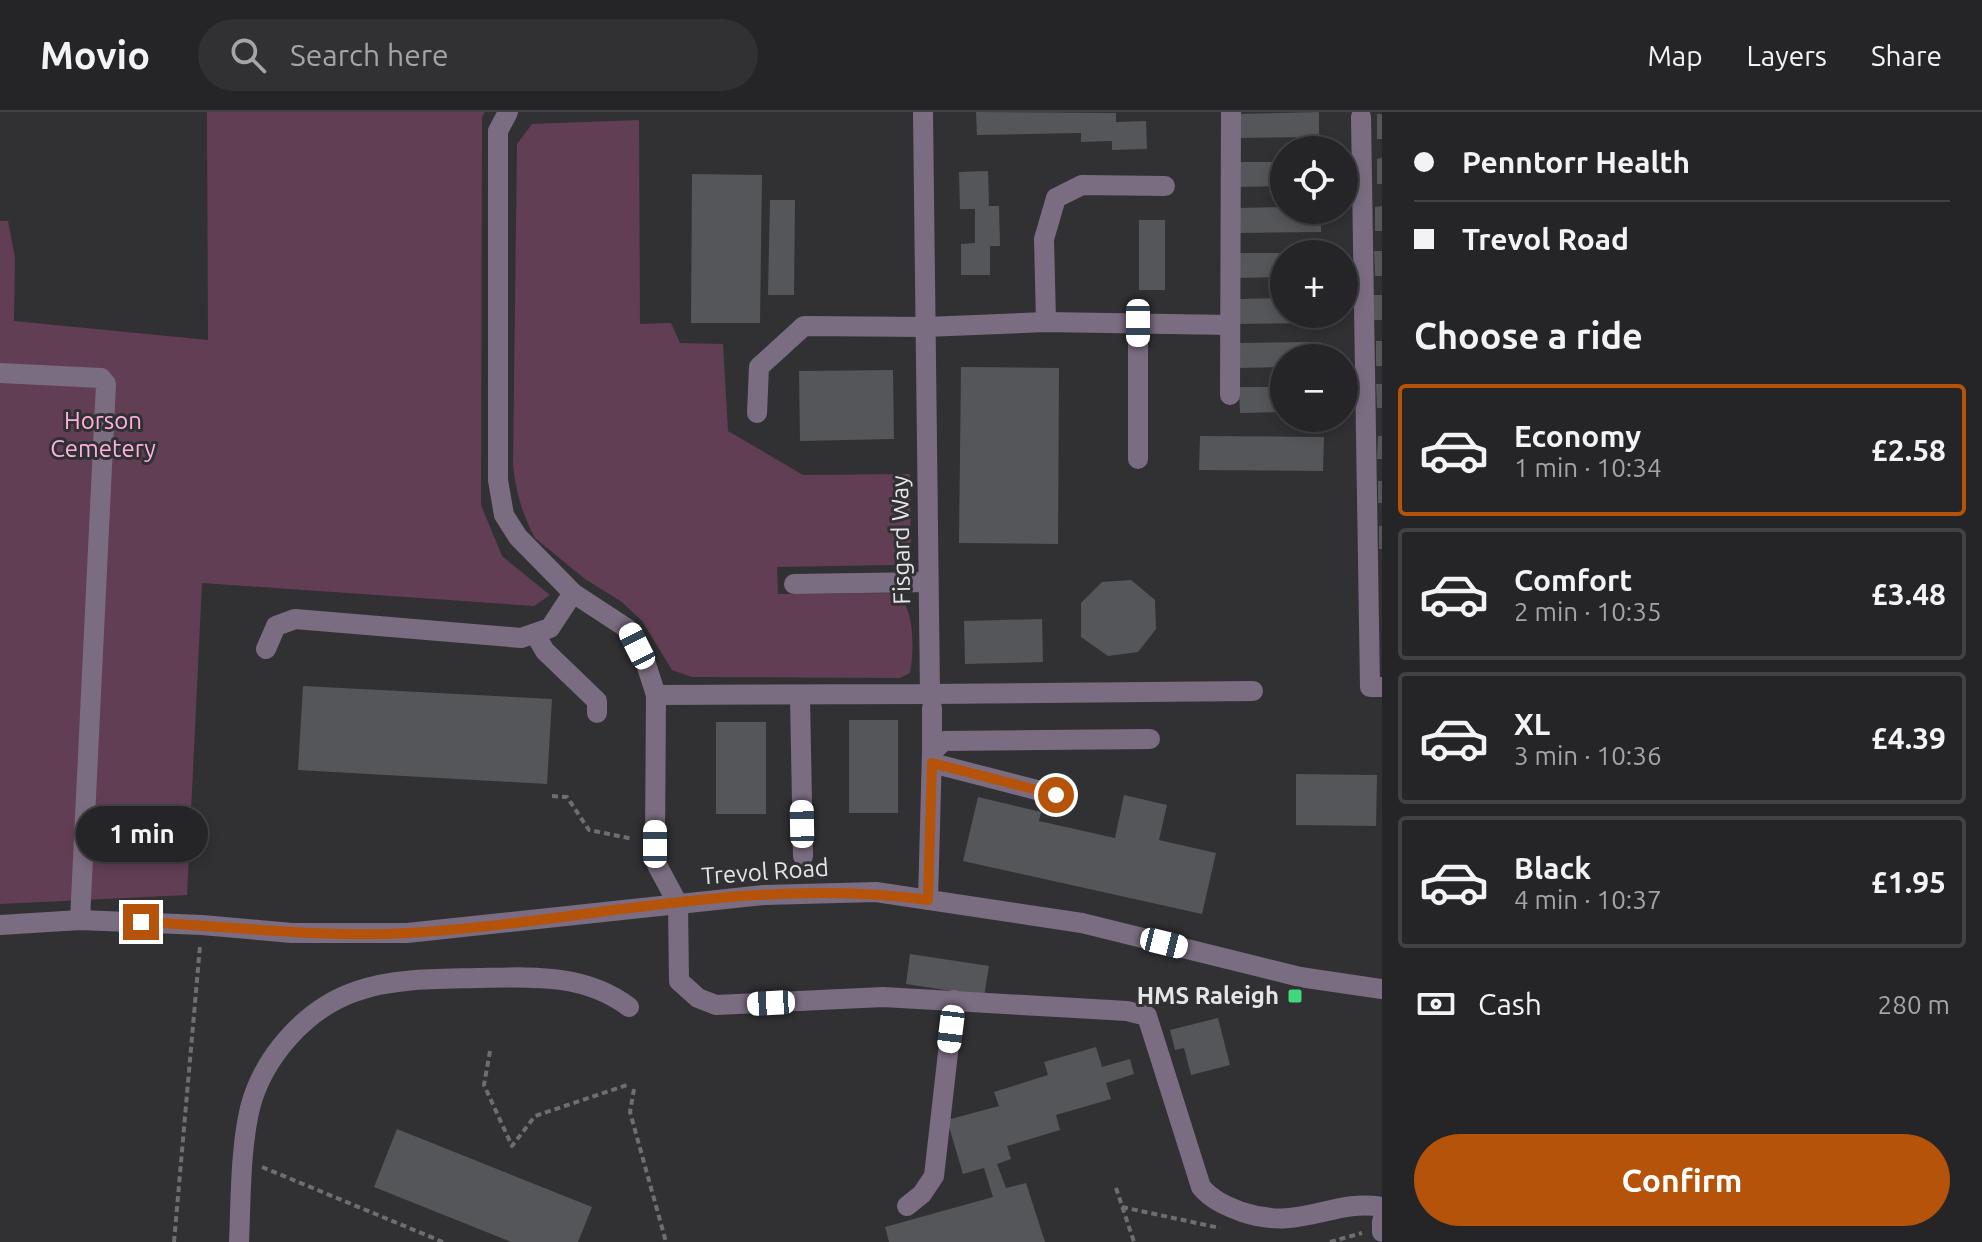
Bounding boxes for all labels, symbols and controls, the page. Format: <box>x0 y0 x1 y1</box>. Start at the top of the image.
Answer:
search box <box>198 19 758 91</box>
icon: search <box>226 33 270 77</box>
text: Movio <box>40 34 150 76</box>
text: Search here <box>290 38 449 72</box>
text: Map <box>1647 40 1703 71</box>
text: Layers <box>1747 40 1827 71</box>
text: Share <box>1871 40 1942 71</box>
map controls <box>1270 136 1358 432</box>
button: locate <box>1270 136 1358 224</box>
text: Penntorr Health <box>1462 145 1690 179</box>
text: Trevol Road <box>1462 222 1629 256</box>
button: + <box>1270 240 1358 328</box>
car <box>1126 299 1150 347</box>
text: Choose a ride <box>1414 315 1643 356</box>
button: − <box>1270 344 1358 432</box>
park label: Horson Cemetery <box>50 407 156 462</box>
icon: car <box>1418 414 1490 486</box>
text: Economy <box>1514 419 1641 453</box>
text: £2.58 <box>1871 433 1946 467</box>
text: 1 min · 10:34 <box>1514 453 1662 482</box>
street label: Fisgard Way <box>886 475 915 605</box>
icon: car <box>1418 558 1490 630</box>
text: Comfort <box>1514 563 1632 597</box>
text: £3.48 <box>1871 577 1946 611</box>
text: 2 min · 10:35 <box>1514 597 1662 626</box>
car <box>615 619 659 673</box>
icon: car <box>1418 702 1490 774</box>
text: XL <box>1514 707 1550 741</box>
text: £4.39 <box>1871 721 1946 755</box>
text: 3 min · 10:36 <box>1514 741 1662 770</box>
route start <box>1038 777 1074 813</box>
car <box>790 800 814 848</box>
callout: 1 min <box>75 806 207 862</box>
text: 1 min <box>109 819 175 848</box>
car <box>643 820 667 868</box>
icon: car <box>1418 846 1490 918</box>
text: Black <box>1514 851 1591 885</box>
street label: Trevol Road <box>700 854 830 889</box>
text: £1.95 <box>1871 865 1946 899</box>
text: 4 min · 10:37 <box>1514 885 1662 914</box>
route end <box>123 904 159 940</box>
car <box>1138 926 1190 960</box>
place label: HMS Raleigh <box>1137 982 1279 1009</box>
icon: cash <box>1414 982 1458 1026</box>
marker: HMS Raleigh <box>1286 987 1304 1005</box>
text: Cash <box>1478 987 1542 1021</box>
car <box>746 990 796 1016</box>
text: 280 m <box>1878 990 1950 1019</box>
car <box>936 1004 966 1054</box>
button: Confirm <box>1414 1134 1950 1226</box>

